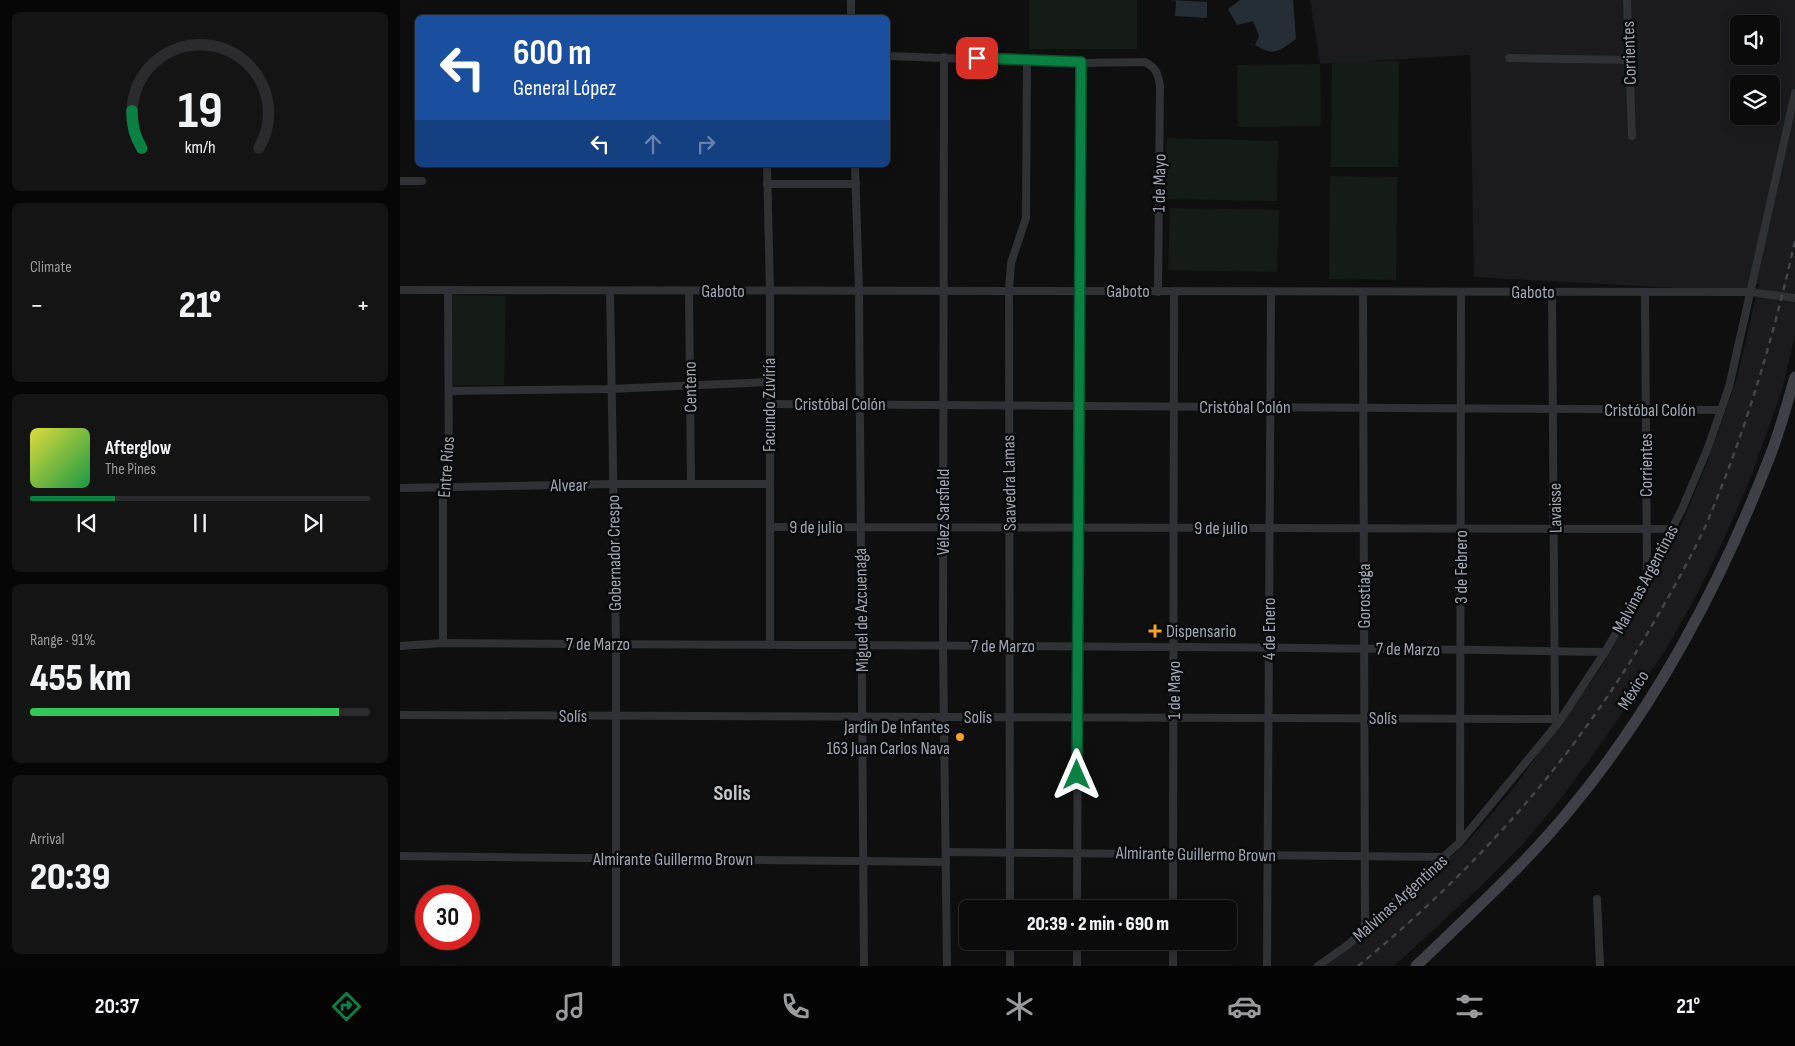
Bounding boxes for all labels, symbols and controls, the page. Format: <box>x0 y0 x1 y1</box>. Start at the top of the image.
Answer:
map controls <box>1730 15 1780 125</box>
button: sound <box>1730 15 1780 65</box>
street label: Corrientes <box>1618 21 1641 85</box>
text: 600 m <box>513 32 591 75</box>
icon: left <box>430 35 495 100</box>
pin <box>956 37 998 79</box>
icon: arrive <box>963 44 991 72</box>
text: General López <box>513 75 616 102</box>
button: layers <box>1730 75 1780 125</box>
text: 19 <box>177 80 223 143</box>
icon: left <box>586 130 614 158</box>
icon: ahead <box>639 130 667 158</box>
icon: right <box>692 130 720 158</box>
text: km/h <box>185 137 215 158</box>
street label: 1 de Mayo <box>1148 154 1171 212</box>
text: Climate <box>30 258 72 277</box>
street label: Gaboto <box>701 281 745 302</box>
street label: Gaboto <box>1106 281 1150 302</box>
street label: Gaboto <box>1511 282 1555 303</box>
text: 21° <box>179 283 221 328</box>
text: − <box>30 289 44 322</box>
text: + <box>356 289 370 322</box>
street label: Facundo Zuviría <box>759 358 780 452</box>
street label: Centeno <box>680 361 701 413</box>
street label: Cristóbal Colón <box>794 394 886 415</box>
street label: Cristóbal Colón <box>1199 397 1291 418</box>
street label: Cristóbal Colón <box>1604 400 1696 421</box>
street label: Corrientes <box>1636 433 1657 497</box>
street label: Saavedra Lamas <box>998 435 1021 531</box>
street label: Entre Ríos <box>434 436 459 498</box>
text: Afterglow <box>105 437 171 460</box>
text: The Pines <box>105 460 156 479</box>
street label: Vélez Sarsfield <box>933 469 954 555</box>
street label: Alvear <box>549 475 588 496</box>
street label: Lavaisse <box>1545 483 1566 533</box>
street label: Gobernador Crespo <box>603 495 626 611</box>
icon: previous <box>73 509 101 537</box>
icon: pause <box>186 509 214 537</box>
icon: next <box>299 509 327 537</box>
street label: 9 de julio <box>789 517 843 538</box>
street label: 9 de julio <box>1194 518 1248 539</box>
street label: Malvinas Argentinas <box>1608 521 1683 637</box>
street label: 3 de Febrero <box>1451 530 1472 604</box>
street label: Miguel de Azcuenaga <box>850 548 873 672</box>
street label: Gorostiaga <box>1354 563 1375 628</box>
street label: 4 de Enero <box>1259 598 1280 660</box>
place label: Dispensario <box>1166 621 1236 642</box>
marker: Dispensario <box>1148 624 1162 638</box>
text: Range · 91% <box>30 631 96 650</box>
street label: 7 de Marzo <box>566 634 630 655</box>
street label: 7 de Marzo <box>971 636 1035 657</box>
street label: 7 de Marzo <box>1376 638 1440 661</box>
text: 455 km <box>30 656 131 701</box>
street label: 1 de Mayo <box>1164 661 1185 719</box>
street label: México <box>1613 667 1654 714</box>
street label: Solís <box>559 706 587 727</box>
street label: Solís <box>964 707 992 728</box>
street label: Solís <box>1369 708 1397 729</box>
place label: Jardín De Infantes 163 Juan Carlos Nava <box>826 717 950 759</box>
marker: Jardín De Infantes 163 Juan Carlos Nava <box>954 731 966 743</box>
position arrow <box>1050 748 1102 800</box>
district label: Solis <box>713 780 751 807</box>
text: Arrival <box>30 830 64 849</box>
street label: Almirante Guillermo Brown <box>1115 843 1276 866</box>
street label: Almirante Guillermo Brown <box>592 849 753 870</box>
street label: Malvinas Argentinas <box>1349 850 1452 946</box>
text: 20:39 <box>30 855 110 900</box>
speed limit sign: 30 <box>415 885 480 950</box>
text: 20:39 · 2 min · 690 m <box>1027 913 1169 936</box>
icon: directions <box>329 989 364 1024</box>
icon: music <box>553 989 588 1024</box>
icon: phone <box>778 989 813 1024</box>
icon: climate <box>1002 989 1037 1024</box>
icon: car <box>1227 989 1262 1024</box>
icon: filters <box>1452 989 1487 1024</box>
text: 20:37 <box>95 993 139 1020</box>
text: 21° <box>1676 993 1700 1020</box>

